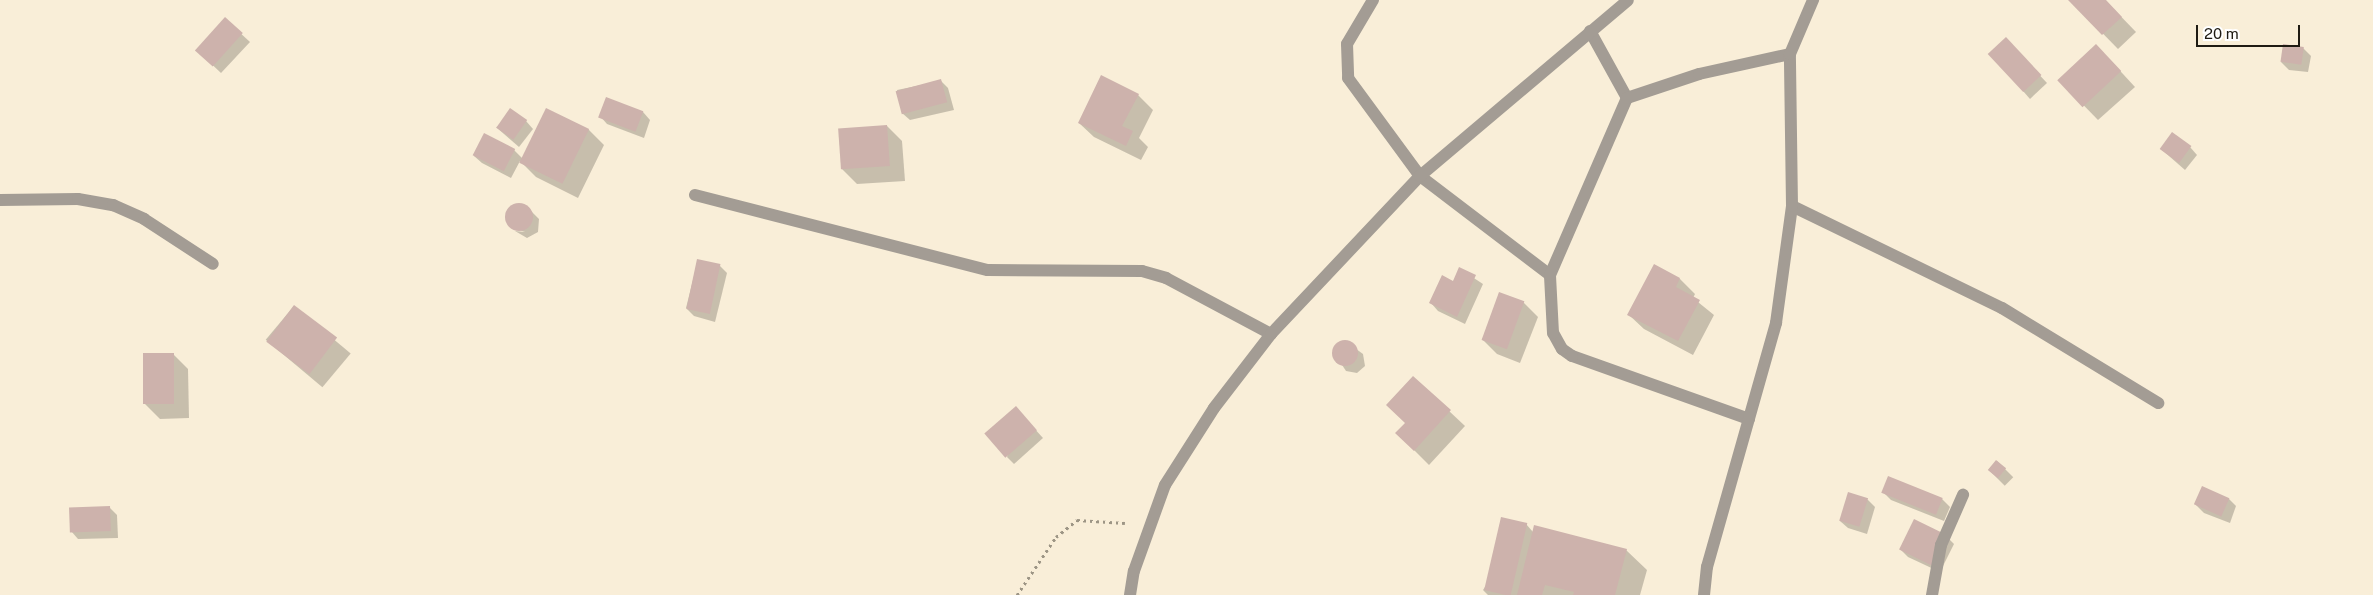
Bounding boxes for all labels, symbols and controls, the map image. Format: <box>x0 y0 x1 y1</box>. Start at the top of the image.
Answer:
scale bar <box>2198 15 2302 47</box>
text: 20 m <box>2204 25 2239 42</box>

